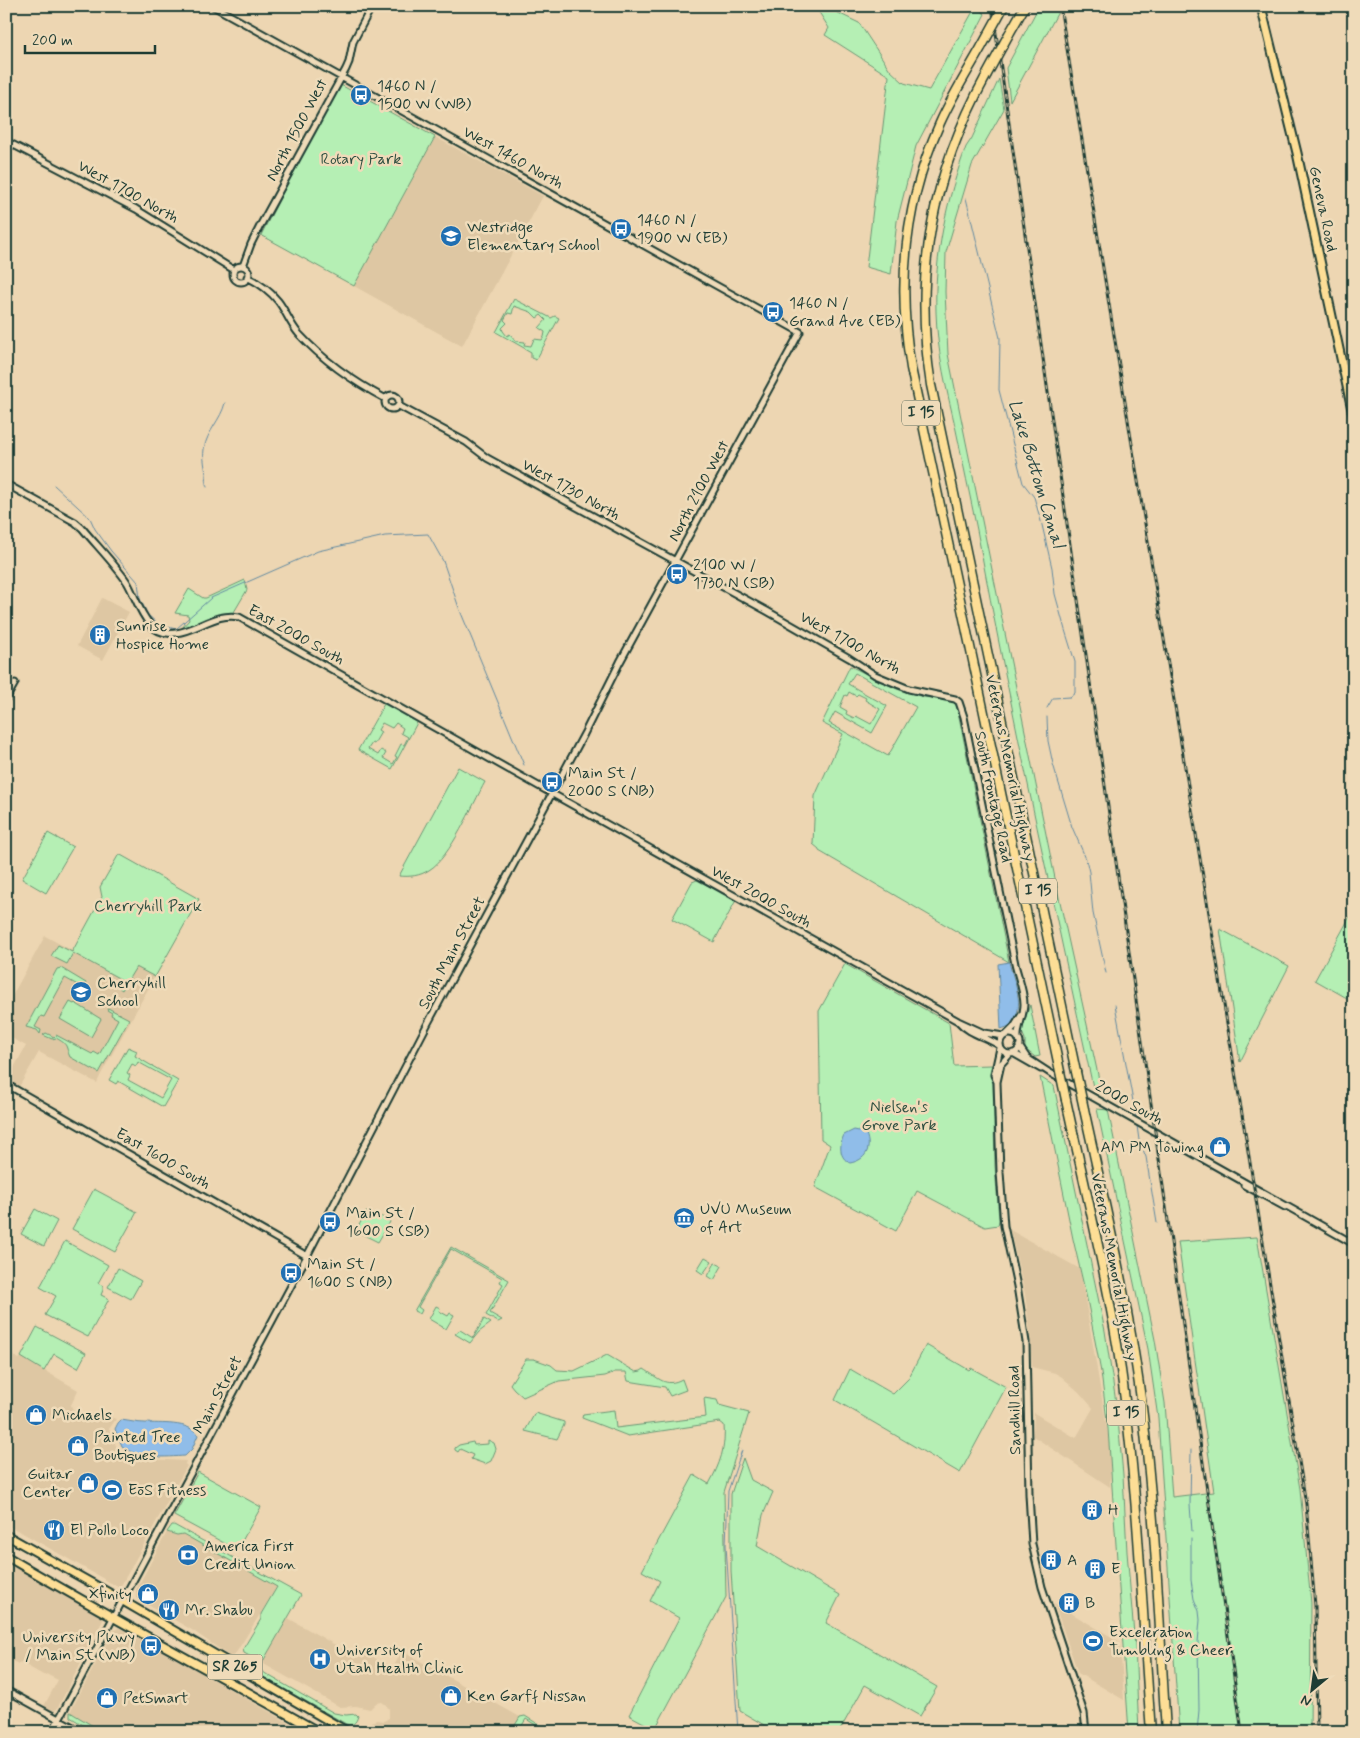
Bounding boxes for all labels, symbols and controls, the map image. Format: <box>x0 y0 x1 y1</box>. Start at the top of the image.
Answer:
scale bar <box>25 22 155 54</box>
text: 200 m <box>32 31 73 51</box>
street label: North 1500 West <box>261 75 333 185</box>
place label: 1460 N / 1500 W (WB) <box>377 76 472 115</box>
bus stop icon: 1460 N / 1500 W (WB) <box>349 83 373 107</box>
street label: West 1460 North <box>459 122 567 194</box>
park label: Rotary Park <box>321 149 401 170</box>
street label: West 1700 North <box>74 156 182 228</box>
street label: Geneva Road <box>1304 164 1342 254</box>
place label: 1460 N / 1900 W (EB) <box>637 210 728 249</box>
place label: Westridge Elementary School <box>467 217 600 256</box>
bus stop icon: 1460 N / 1900 W (EB) <box>609 217 633 241</box>
school or university icon: Westridge Elementary School <box>439 224 463 248</box>
place label: 1460 N / Grand Ave (EB) <box>789 293 901 332</box>
bus stop icon: 1460 N / Grand Ave (EB) <box>761 300 785 324</box>
water label: Lake Bottom Canal <box>1002 397 1070 553</box>
road number: I 15 <box>902 400 940 426</box>
street label: North 2100 West <box>663 437 735 545</box>
street label: West 1730 North <box>518 454 624 526</box>
place label: 2100 W / 1730 N (SB) <box>693 555 774 594</box>
bus stop icon: 2100 W / 1730 N (SB) <box>665 562 689 586</box>
street label: East 2000 South <box>244 600 348 670</box>
street label: West 1700 North <box>796 607 904 679</box>
place label: Sunrise Hospice Home <box>116 616 209 655</box>
building icon: Sunrise Hospice Home <box>88 623 112 647</box>
street label: Veterans Memorial Highway <box>979 673 1040 864</box>
street label: South Frontage Road <box>968 729 1017 865</box>
place label: Main St / 2000 S (NB) <box>568 763 654 802</box>
bus stop icon: Main St / 2000 S (NB) <box>540 770 564 794</box>
street label: West 2000 South <box>707 861 815 933</box>
road number: I 15 <box>1019 878 1057 904</box>
street label: South Main Street <box>413 892 491 1013</box>
park label: Cherryhill Park <box>94 896 202 917</box>
place label: Cherryhill School <box>97 973 166 1012</box>
school or university icon: Cherryhill School <box>69 980 93 1004</box>
street label: 2000 South <box>1091 1076 1167 1130</box>
park label: Nielsen's Grove Park <box>861 1097 937 1136</box>
street label: East 1600 South <box>112 1123 214 1195</box>
shop icon: AM PM Towing <box>1208 1135 1232 1159</box>
place label: AM PM Towing <box>1100 1137 1204 1158</box>
street label: Veterans Memorial Highway <box>1085 1171 1143 1363</box>
place label: UVU Museum of Art <box>700 1199 792 1238</box>
place label: Main St / 1600 S (SB) <box>346 1203 430 1242</box>
museum icon: UVU Museum of Art <box>672 1206 696 1230</box>
bus stop icon: Main St / 1600 S (SB) <box>318 1210 342 1234</box>
place label: Main St / 1600 S (NB) <box>307 1254 392 1293</box>
bus stop icon: Main St / 1600 S (NB) <box>279 1261 303 1285</box>
street label: Main Street <box>189 1352 248 1438</box>
street label: Sandhill Road <box>1004 1365 1026 1455</box>
road number: I 15 <box>1107 1400 1145 1426</box>
shop icon: Michaels <box>24 1403 48 1427</box>
place label: Michaels <box>52 1405 112 1426</box>
place label: Painted Tree Boutiques <box>94 1427 181 1466</box>
shop icon: Painted Tree Boutiques <box>66 1434 90 1458</box>
place label: Guitar Center <box>22 1464 73 1503</box>
shop icon: Guitar Center <box>76 1471 100 1495</box>
sports icon: EōS Fitness <box>100 1478 124 1502</box>
place label: EōS Fitness <box>128 1480 206 1501</box>
building icon: H <box>1080 1498 1104 1522</box>
place label: H <box>1108 1500 1118 1521</box>
restaurant icon: El Pollo Loco <box>42 1518 66 1542</box>
place label: El Pollo Loco <box>70 1520 149 1541</box>
place label: America First Credit Union <box>204 1536 297 1575</box>
bank icon: America First Credit Union <box>176 1543 200 1567</box>
building icon: A <box>1039 1548 1063 1572</box>
place label: A <box>1067 1550 1077 1571</box>
building icon: E <box>1083 1557 1107 1581</box>
place label: E <box>1111 1559 1120 1580</box>
shop icon: Xfinity <box>136 1582 160 1606</box>
place label: Xfinity <box>89 1584 132 1605</box>
building icon: B <box>1057 1591 1081 1615</box>
place label: B <box>1085 1593 1095 1614</box>
restaurant icon: Mr. Shabu <box>157 1598 181 1622</box>
place label: Mr. Shabu <box>185 1600 253 1621</box>
place label: Exceleration Tumbling & Cheer <box>1109 1622 1233 1662</box>
place label: University Pkwy / Main St (WB) <box>22 1627 135 1666</box>
sports icon: Exceleration Tumbling & Cheer <box>1081 1629 1105 1653</box>
bus stop icon: University Pkwy / Main St (WB) <box>139 1634 163 1658</box>
place label: University of Utah Health Clinic <box>336 1640 463 1679</box>
hospital icon: University of Utah Health Clinic <box>308 1647 332 1671</box>
road number: SR 265 <box>208 1654 262 1680</box>
north arrow <box>1288 1666 1338 1716</box>
shop icon: Ken Garff Nissan <box>439 1684 463 1708</box>
shop icon: PetSmart <box>95 1686 119 1710</box>
place label: Ken Garff Nissan <box>467 1686 586 1707</box>
place label: PetSmart <box>123 1688 189 1709</box>
text: N <box>1298 1690 1315 1711</box>

